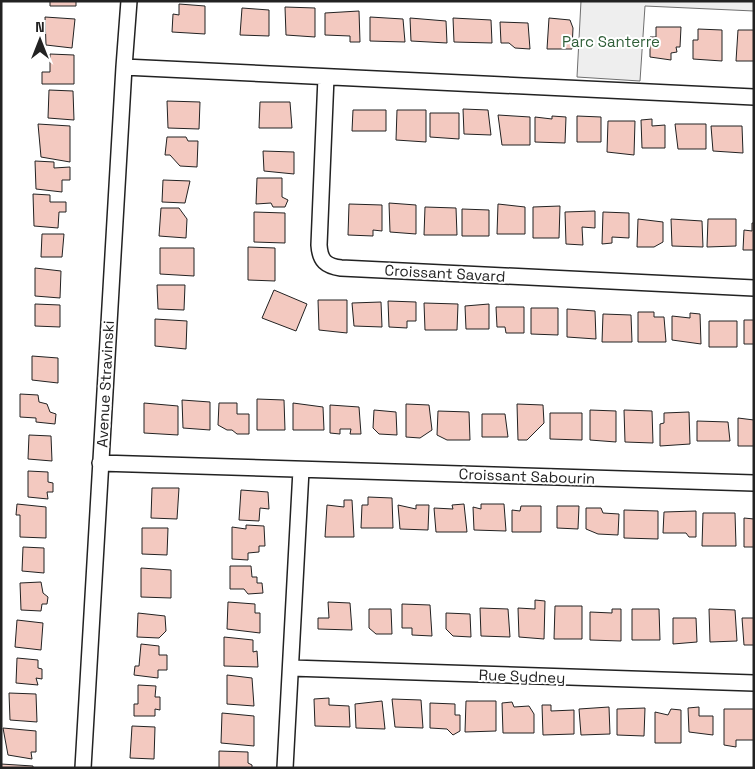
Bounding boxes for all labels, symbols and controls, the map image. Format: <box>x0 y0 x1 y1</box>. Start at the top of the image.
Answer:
north arrow <box>15 15 65 65</box>
text: N <box>35 18 45 36</box>
park label: Parc Santerre <box>562 32 660 51</box>
street label: Croissant Savard <box>384 260 506 286</box>
street label: Avenue Stravinski <box>92 320 118 448</box>
street label: Croissant Sabourin <box>458 464 596 488</box>
street label: Rue Sydney <box>478 665 566 687</box>

